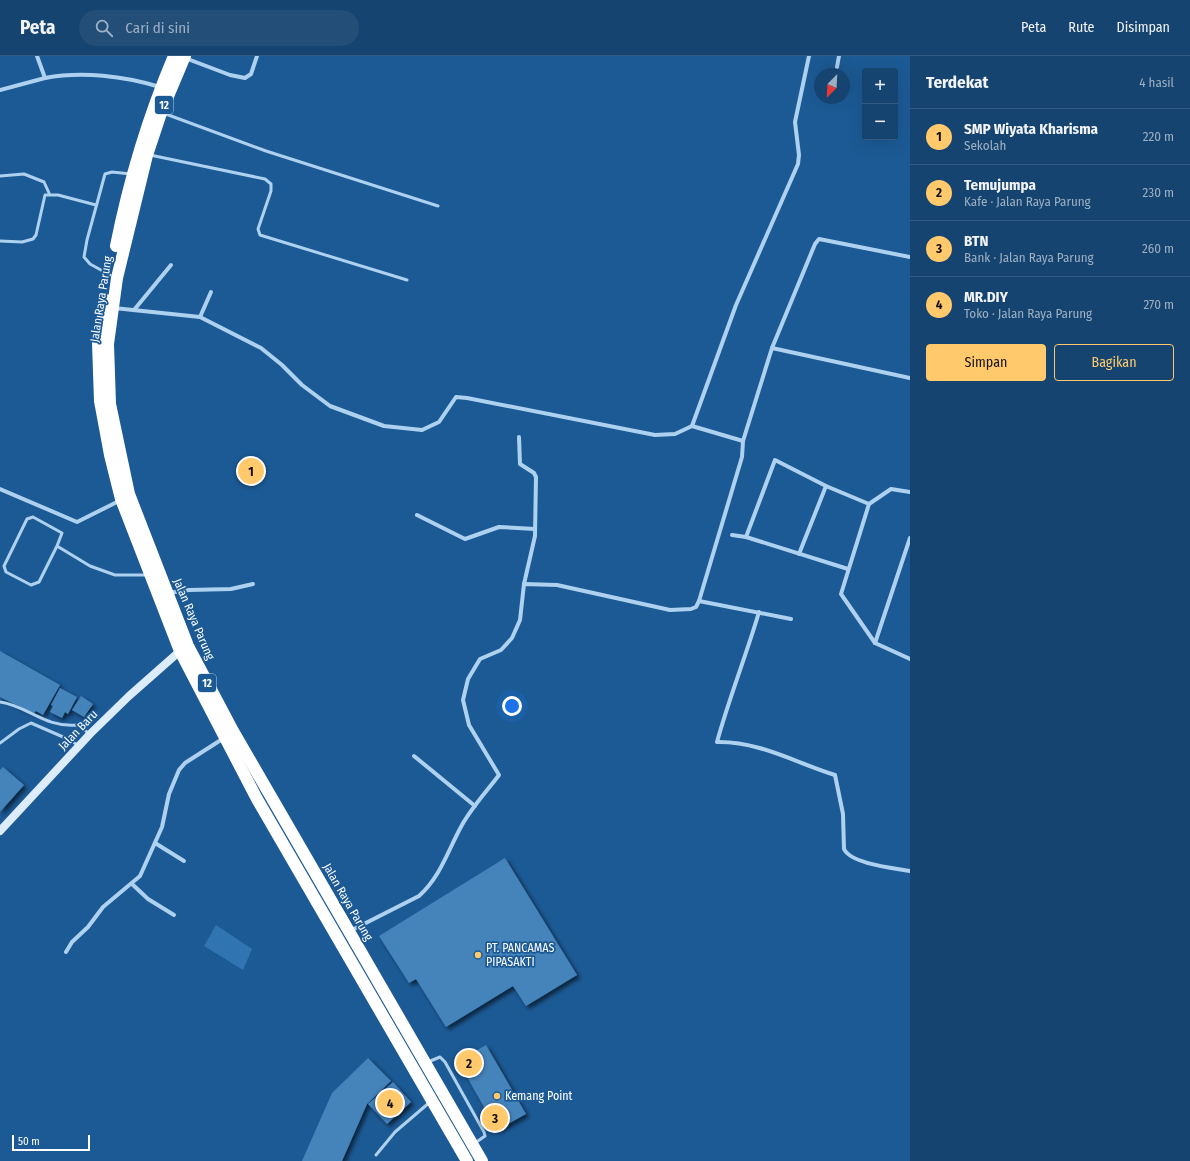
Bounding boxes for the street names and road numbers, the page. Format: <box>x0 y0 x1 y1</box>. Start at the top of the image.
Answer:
road number: 12 <box>155 96 173 114</box>
street label: Jalan Raya Parung <box>87 255 115 343</box>
street label: Jalan Raya Parung <box>171 576 218 662</box>
road number: 12 <box>198 674 216 692</box>
street label: Jalan Baru <box>56 707 100 753</box>
street label: Jalan Raya Parung <box>320 861 376 944</box>

